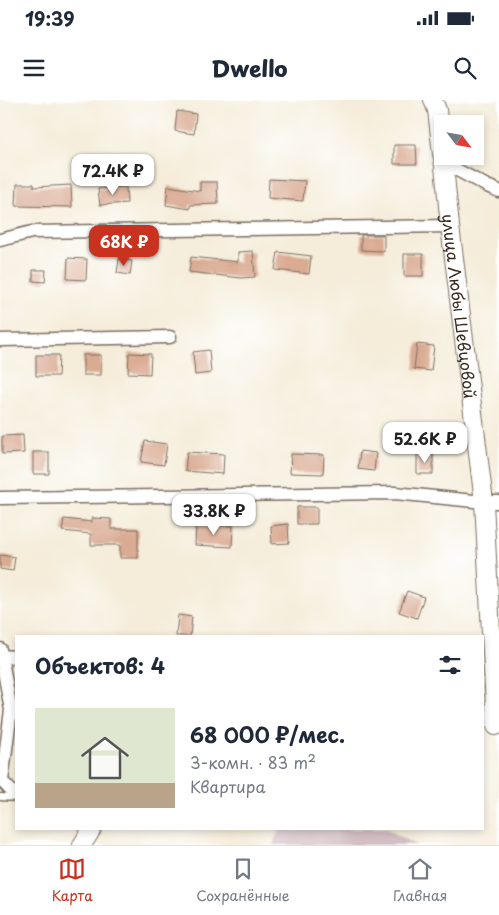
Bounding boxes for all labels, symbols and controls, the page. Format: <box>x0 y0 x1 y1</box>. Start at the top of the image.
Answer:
text: 19:39 <box>25 4 75 32</box>
text: Dwello <box>211 51 288 84</box>
icon: menu <box>20 54 48 82</box>
icon: search <box>451 54 479 82</box>
north arrow <box>434 115 484 165</box>
map controls <box>434 115 484 165</box>
pin: 72.4K ₽ <box>67 154 159 196</box>
text: 72.4K ₽ <box>82 158 144 182</box>
street label: улица Любы Шевцовой <box>437 213 483 400</box>
pin: 68K ₽ <box>89 224 159 267</box>
text: 68K ₽ <box>100 229 148 253</box>
pin: 52.6K ₽ <box>379 422 471 464</box>
text: 52.6K ₽ <box>393 426 457 450</box>
pin: 33.8K ₽ <box>168 494 260 536</box>
text: 33.8K ₽ <box>183 498 245 522</box>
text: Объектов: 4 <box>35 649 165 681</box>
icon: filters <box>436 651 464 679</box>
text: 68 000 ₽/мес. <box>190 718 345 750</box>
icon: home <box>75 728 135 788</box>
text: 3-комн. · 83 m² <box>190 750 316 774</box>
text: Квартира <box>190 774 265 798</box>
tab: Карта <box>52 855 93 906</box>
tab: Сохранённые <box>196 855 290 906</box>
tab: Главная <box>393 855 447 906</box>

